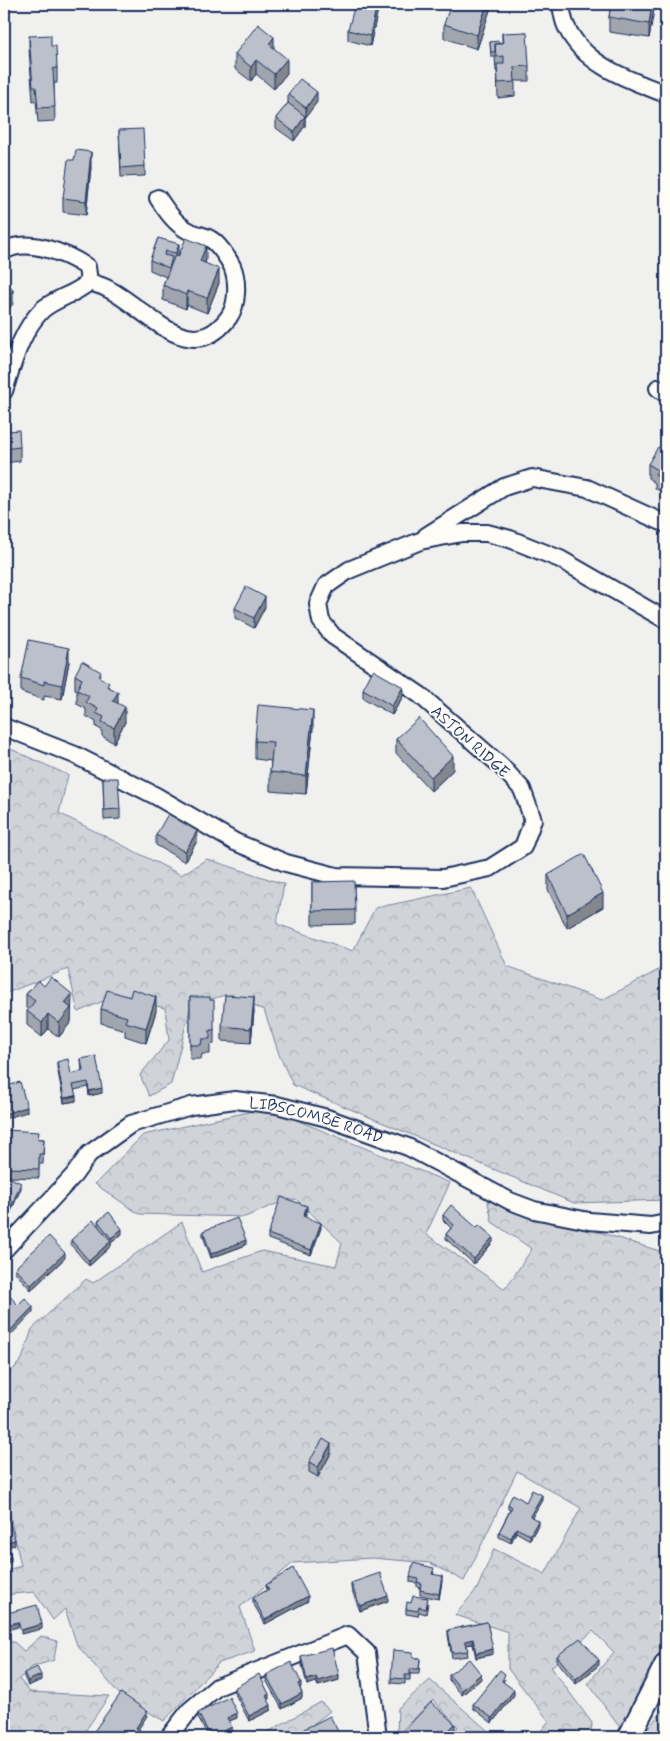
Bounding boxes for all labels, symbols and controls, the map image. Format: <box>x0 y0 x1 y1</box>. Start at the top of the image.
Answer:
street label: ASTON RIDGE <box>426 701 514 783</box>
street label: LIBSCOMBE ROAD <box>248 1093 386 1149</box>

